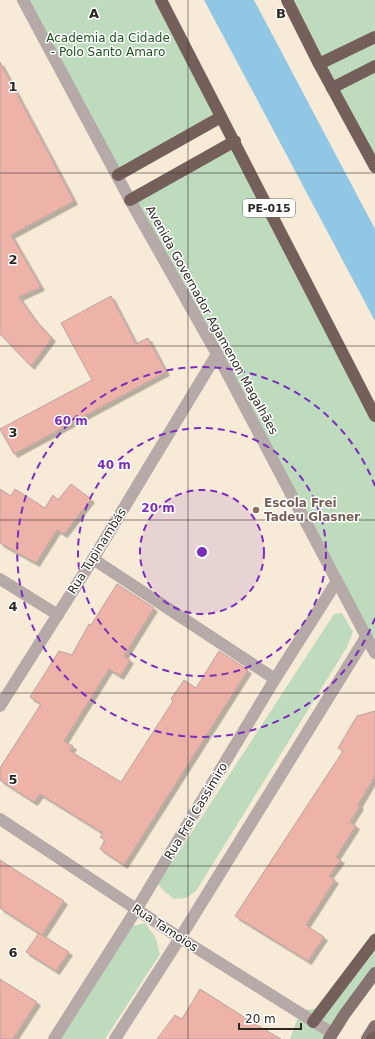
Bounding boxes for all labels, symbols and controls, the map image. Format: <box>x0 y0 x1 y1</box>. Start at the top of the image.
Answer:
text: A <box>89 6 99 21</box>
text: B <box>276 6 286 21</box>
park label: Academia da Cidade - Polo Santo Amaro <box>46 31 170 59</box>
text: 1 <box>8 79 18 94</box>
road number: PE-015 <box>243 199 295 217</box>
street label: Avenida Governador Agamenon Magalhães <box>143 203 281 437</box>
text: 2 <box>8 252 18 267</box>
text: 60 m <box>54 414 88 428</box>
text: 3 <box>8 425 18 440</box>
text: 40 m <box>97 458 131 472</box>
place label: Escola Frei Tadeu Glasner <box>264 496 360 524</box>
text: 20 m <box>141 501 175 515</box>
marker: Escola Frei Tadeu Glasner <box>251 505 261 515</box>
street label: Rua Tupinambás <box>65 506 129 596</box>
centre of rings <box>195 545 209 559</box>
text: 4 <box>8 599 18 614</box>
street label: Rua Frei Cassimiro <box>162 760 230 862</box>
text: 5 <box>8 772 18 787</box>
street label: Rua Tamoios <box>130 902 200 954</box>
text: 6 <box>8 945 18 960</box>
scale bar <box>239 1005 301 1031</box>
text: 20 m <box>245 1012 276 1026</box>

